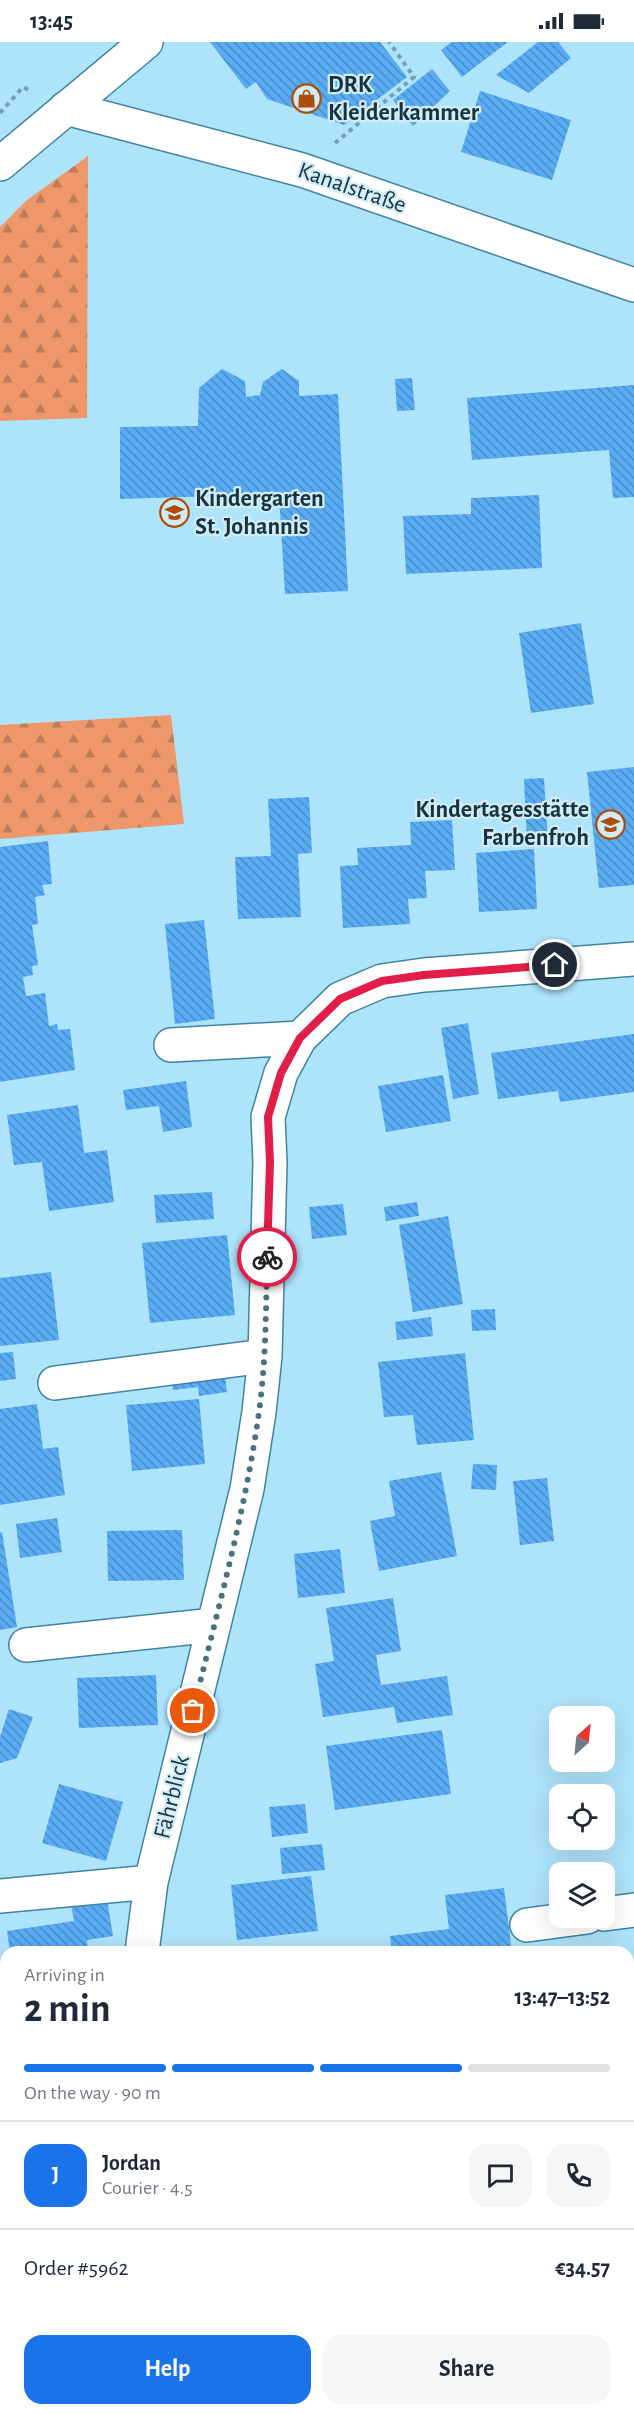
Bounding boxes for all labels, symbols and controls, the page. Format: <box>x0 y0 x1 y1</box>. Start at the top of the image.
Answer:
text: 13:45 <box>30 10 73 32</box>
place label: DRK Kleiderkammer <box>328 73 480 125</box>
shop icon: DRK Kleiderkammer <box>291 83 323 115</box>
street label: Kanalstraße <box>295 158 409 218</box>
place label: Kindergarten St. Johannis <box>195 487 324 539</box>
school or university icon: Kindergarten St. Johannis <box>158 497 190 529</box>
place label: Kindertagesstätte Farbenfroh <box>415 798 589 850</box>
school or university icon: Kindertagesstätte Farbenfroh <box>594 808 626 840</box>
pin <box>529 939 580 990</box>
icon: home <box>538 948 571 981</box>
courier <box>237 1227 297 1287</box>
icon: bike <box>251 1241 284 1274</box>
pin <box>167 1685 218 1736</box>
icon: bag <box>176 1694 209 1727</box>
north arrow <box>549 1706 615 1772</box>
map controls <box>549 1706 615 1928</box>
street label: Fährblick <box>150 1753 194 1841</box>
button: locate <box>549 1784 615 1850</box>
button: layers <box>549 1862 615 1928</box>
text: Arriving in <box>24 1965 105 1985</box>
text: 13:47–13:52 <box>515 1986 610 2008</box>
text: 2 min <box>24 1990 111 2029</box>
text: On the way · 90 m <box>24 2083 161 2103</box>
button: chat <box>469 2144 532 2207</box>
button: phone <box>547 2144 610 2207</box>
text: Jordan <box>102 2152 161 2174</box>
text: J <box>52 2164 59 2186</box>
text: Courier · 4.5 <box>102 2178 193 2198</box>
text: Order #5962 <box>24 2257 129 2279</box>
text: €34.57 <box>555 2257 610 2279</box>
button: Help <box>24 2335 311 2404</box>
button: Share <box>323 2335 610 2404</box>

